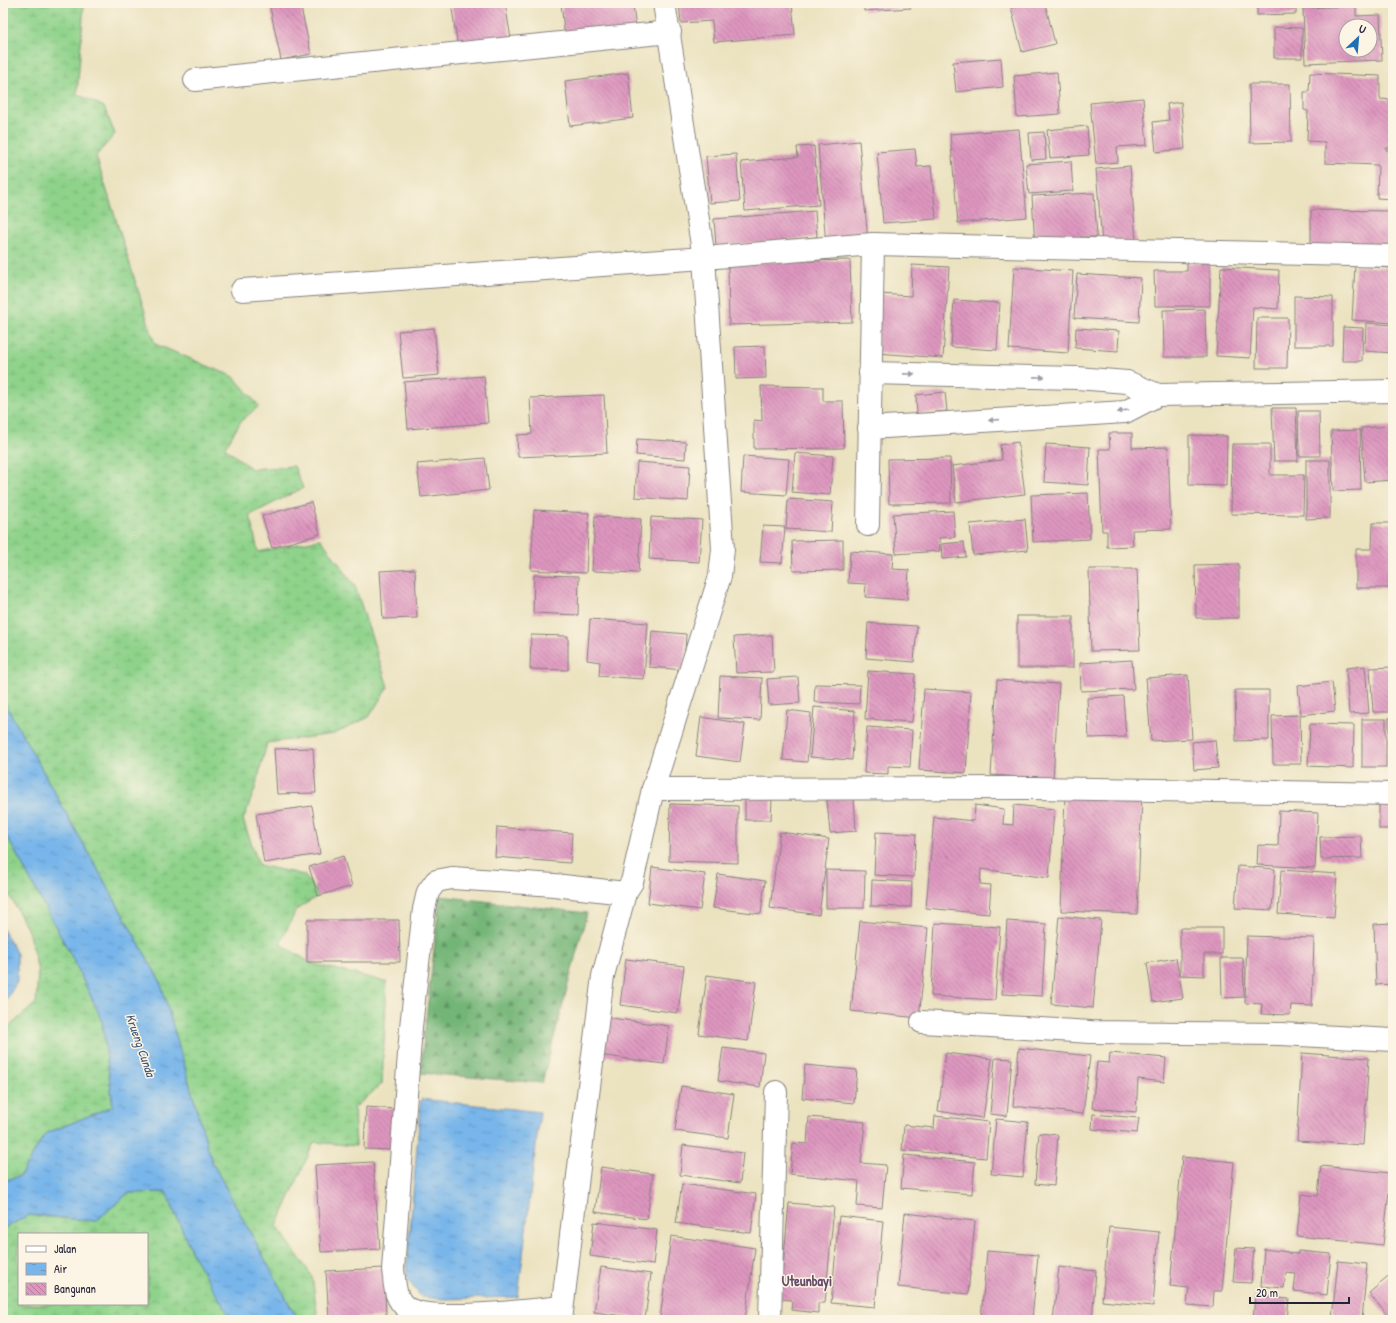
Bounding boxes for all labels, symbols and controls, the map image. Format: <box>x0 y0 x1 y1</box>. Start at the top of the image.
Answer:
north arrow <box>1338 18 1378 58</box>
text: U <box>1357 21 1368 37</box>
one-way arrow <box>903 370 915 377</box>
one-way arrow <box>1033 374 1046 380</box>
one-way arrow <box>1117 408 1129 414</box>
one-way arrow <box>988 417 1000 424</box>
water label: Krueng Cunda <box>121 1011 161 1081</box>
legend <box>18 1233 148 1305</box>
text: Jalan <box>54 1240 76 1257</box>
text: Air <box>54 1260 68 1277</box>
district label: Uteunbayi <box>782 1271 832 1292</box>
scale bar <box>1250 1279 1349 1305</box>
text: Bangunan <box>54 1280 96 1297</box>
text: 20 m <box>1256 1284 1278 1301</box>

